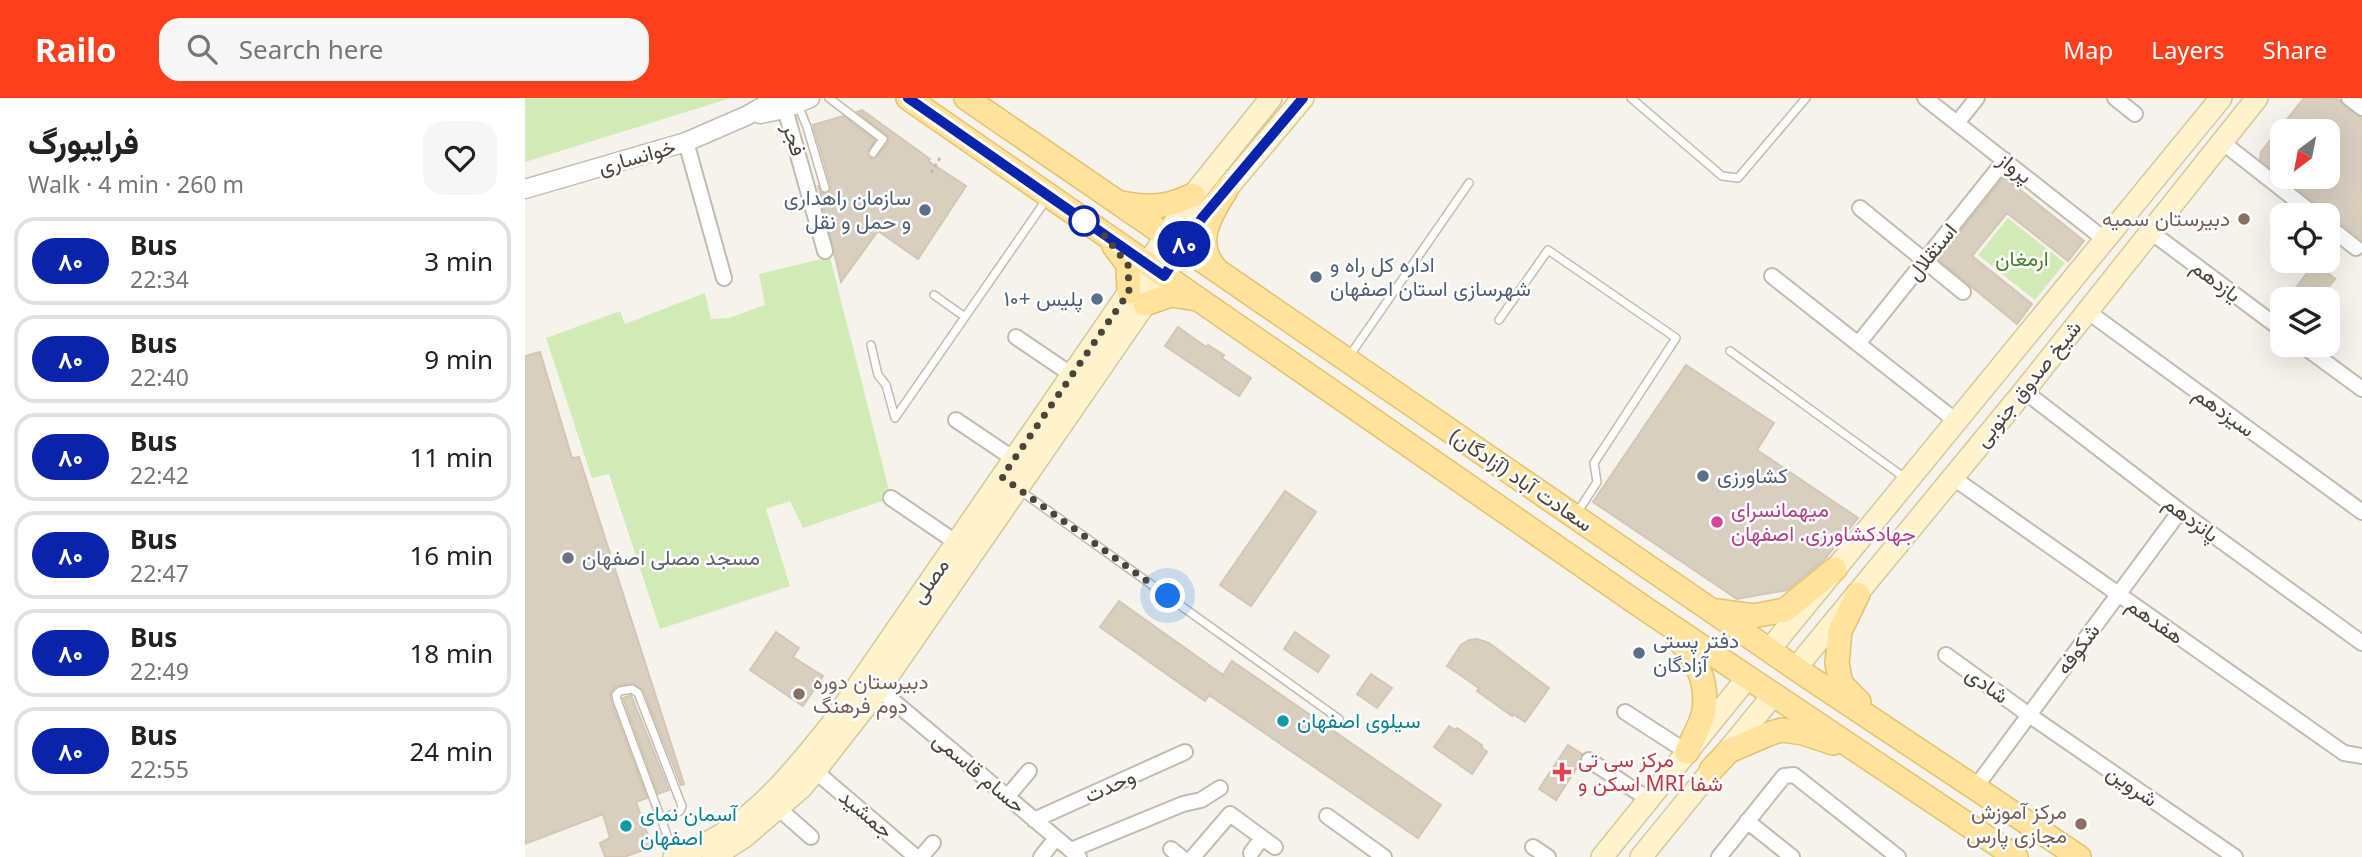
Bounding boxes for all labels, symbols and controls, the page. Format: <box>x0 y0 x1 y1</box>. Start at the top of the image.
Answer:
search box <box>159 18 649 81</box>
text: Railo <box>35 27 117 72</box>
icon: search <box>183 30 221 68</box>
text: Search here <box>239 31 383 67</box>
text: Map <box>2063 33 2113 66</box>
text: Layers <box>2151 33 2225 66</box>
text: Share <box>2263 33 2327 66</box>
text: فرایبورگ <box>28 119 139 164</box>
street label: فجر <box>777 119 813 159</box>
north arrow <box>2270 119 2340 189</box>
map controls <box>2270 119 2340 357</box>
button: heart <box>423 121 497 195</box>
street label: خوانساری <box>595 132 679 180</box>
street label: پرواز <box>1991 144 2039 190</box>
text: Walk · 4 min · 260 m <box>28 168 244 200</box>
place label: سازمان راهداری و حمل و نقل <box>784 183 911 235</box>
marker: سازمان راهداری و حمل و نقل <box>917 202 933 218</box>
button: locate <box>2270 203 2340 273</box>
place label: دبیرستان سمیه <box>2102 204 2230 232</box>
unlabelled marker <box>1069 206 1099 236</box>
marker: دبیرستان سمیه <box>2236 211 2252 227</box>
street label: استقلال <box>1900 217 1963 286</box>
line badge: ۸۰ <box>1153 221 1215 267</box>
text: Bus <box>130 227 177 263</box>
text: ۸۰ <box>1171 227 1197 260</box>
text: 3 min <box>424 243 493 279</box>
text: ۸۰ <box>58 244 83 277</box>
park label: ارمغان <box>1995 244 2049 272</box>
place label: اداره کل راه و شهرسازی استان اصفهان <box>1330 250 1531 302</box>
street label: یازدهم <box>2185 252 2247 309</box>
text: 22:34 <box>130 263 189 295</box>
marker: اداره کل راه و شهرسازی استان اصفهان <box>1308 269 1324 285</box>
place label: پلیس +۱۰ <box>1004 284 1083 313</box>
button: layers <box>2270 287 2340 357</box>
marker: پلیس +۱۰ <box>1089 291 1105 307</box>
street label: شیخ صدوق جنوبی <box>1967 314 2088 453</box>
text: Bus <box>130 325 177 361</box>
text: 9 min <box>424 341 493 377</box>
text: ۸۰ <box>58 342 83 375</box>
text: 22:40 <box>130 361 189 393</box>
street label: سیزدهم <box>2188 379 2261 444</box>
street label: سعادت آباد (آزادگان) <box>1445 421 1599 537</box>
text: Bus <box>130 423 177 459</box>
text: 11 min <box>409 439 493 475</box>
text: ۸۰ <box>58 440 83 473</box>
text: 22:42 <box>130 459 189 491</box>
place label: کشاورزی <box>1717 461 1788 489</box>
marker: کشاورزی <box>1695 468 1711 484</box>
street label: پانزدهم <box>2158 489 2225 549</box>
place label: میهمانسرای جهادکشاورزی. اصفهان <box>1731 495 1916 547</box>
marker: میهمانسرای جهادکشاورزی. اصفهان <box>1709 514 1725 530</box>
text: Bus <box>130 521 177 557</box>
text: 16 min <box>409 537 493 573</box>
text: ۸۰ <box>58 538 83 571</box>
place label: مسجد مصلی اصفهان <box>582 543 760 571</box>
marker: مسجد مصلی اصفهان <box>560 550 576 566</box>
street label: مصلی <box>903 552 955 609</box>
text: 22:47 <box>130 557 189 589</box>
your location <box>1150 578 1185 613</box>
street label: هفدهم <box>2121 590 2190 651</box>
street label: شکوفه <box>2049 617 2106 680</box>
text: Bus <box>130 619 177 655</box>
place label: دفتر پستی آزادگان <box>1653 626 1739 678</box>
text: 18 min <box>409 635 493 671</box>
text: ۸۰ <box>58 636 83 669</box>
marker: دفتر پستی آزادگان <box>1631 645 1647 661</box>
text: 22:49 <box>130 655 189 687</box>
street label: شادی <box>1960 659 2015 709</box>
place label: دبیرستان دوره دوم فرهنگ <box>813 667 929 720</box>
marker: دبیرستان دوره دوم فرهنگ <box>791 686 807 702</box>
place label: سیلوی اصفهان <box>1297 706 1421 734</box>
marker: سیلوی اصفهان <box>1275 713 1291 729</box>
text: Bus <box>130 717 177 753</box>
street label: حسام قاسمی <box>927 725 1032 820</box>
text: 24 min <box>409 733 493 769</box>
text: ۸۰ <box>58 734 83 767</box>
place label: مرکز سی تی اسکن و MRI شفا <box>1578 745 1723 797</box>
text: 22:55 <box>130 753 189 785</box>
street label: شروین <box>2102 758 2164 813</box>
street label: وحدت <box>1080 762 1139 809</box>
marker: مرکز سی تی اسکن و MRI شفا <box>1552 762 1572 782</box>
street label: جمشید <box>834 782 900 844</box>
place label: مرکز آموزش مجازی پارس <box>1966 797 2067 850</box>
place label: آسمان نمای اصفهان <box>640 799 739 851</box>
marker: مرکز آموزش مجازی پارس <box>2073 816 2089 832</box>
marker: آسمان نمای اصفهان <box>618 818 634 834</box>

